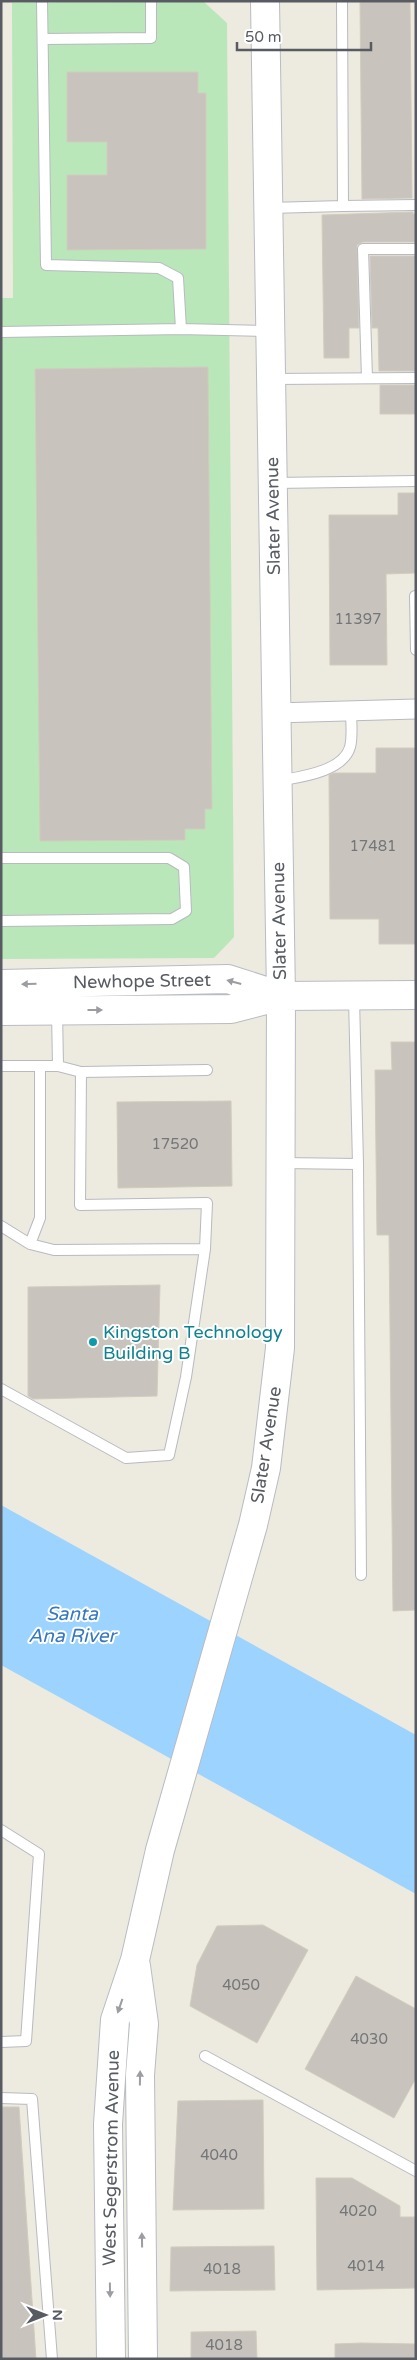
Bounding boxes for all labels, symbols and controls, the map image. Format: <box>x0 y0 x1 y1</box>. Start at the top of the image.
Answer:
scale bar <box>237 20 371 52</box>
text: 50 m <box>245 28 282 46</box>
street label: Slater Avenue <box>261 457 285 575</box>
house number: 11397 <box>334 610 382 628</box>
house number: 17481 <box>349 837 397 855</box>
street label: Slater Avenue <box>267 862 291 980</box>
street label: Newhope Street <box>73 969 211 993</box>
one-way arrow <box>226 977 241 985</box>
one-way arrow <box>21 980 37 988</box>
one-way arrow <box>87 1006 103 1014</box>
house number: 17520 <box>151 1135 199 1153</box>
place label: Kingston Technology Building B <box>103 1321 283 1364</box>
marker: Kingston Technology Building B <box>87 1336 99 1348</box>
street label: Slater Avenue <box>246 1385 286 1505</box>
water label: Santa Ana River <box>28 1603 118 1647</box>
house number: 4050 <box>222 1976 260 1994</box>
one-way arrow <box>116 1999 124 2014</box>
house number: 4030 <box>350 2030 388 2048</box>
street label: West Segerstrom Avenue <box>98 2050 124 2266</box>
one-way arrow <box>137 2069 145 2085</box>
house number: 4040 <box>200 2146 238 2164</box>
house number: 4020 <box>339 2202 377 2220</box>
one-way arrow <box>138 2232 146 2248</box>
house number: 4014 <box>347 2257 385 2275</box>
house number: 4018 <box>203 2260 241 2278</box>
one-way arrow <box>106 2282 114 2298</box>
north arrow <box>20 2290 70 2340</box>
text: N <box>49 2309 66 2321</box>
house number: 4018 <box>205 2336 243 2354</box>

